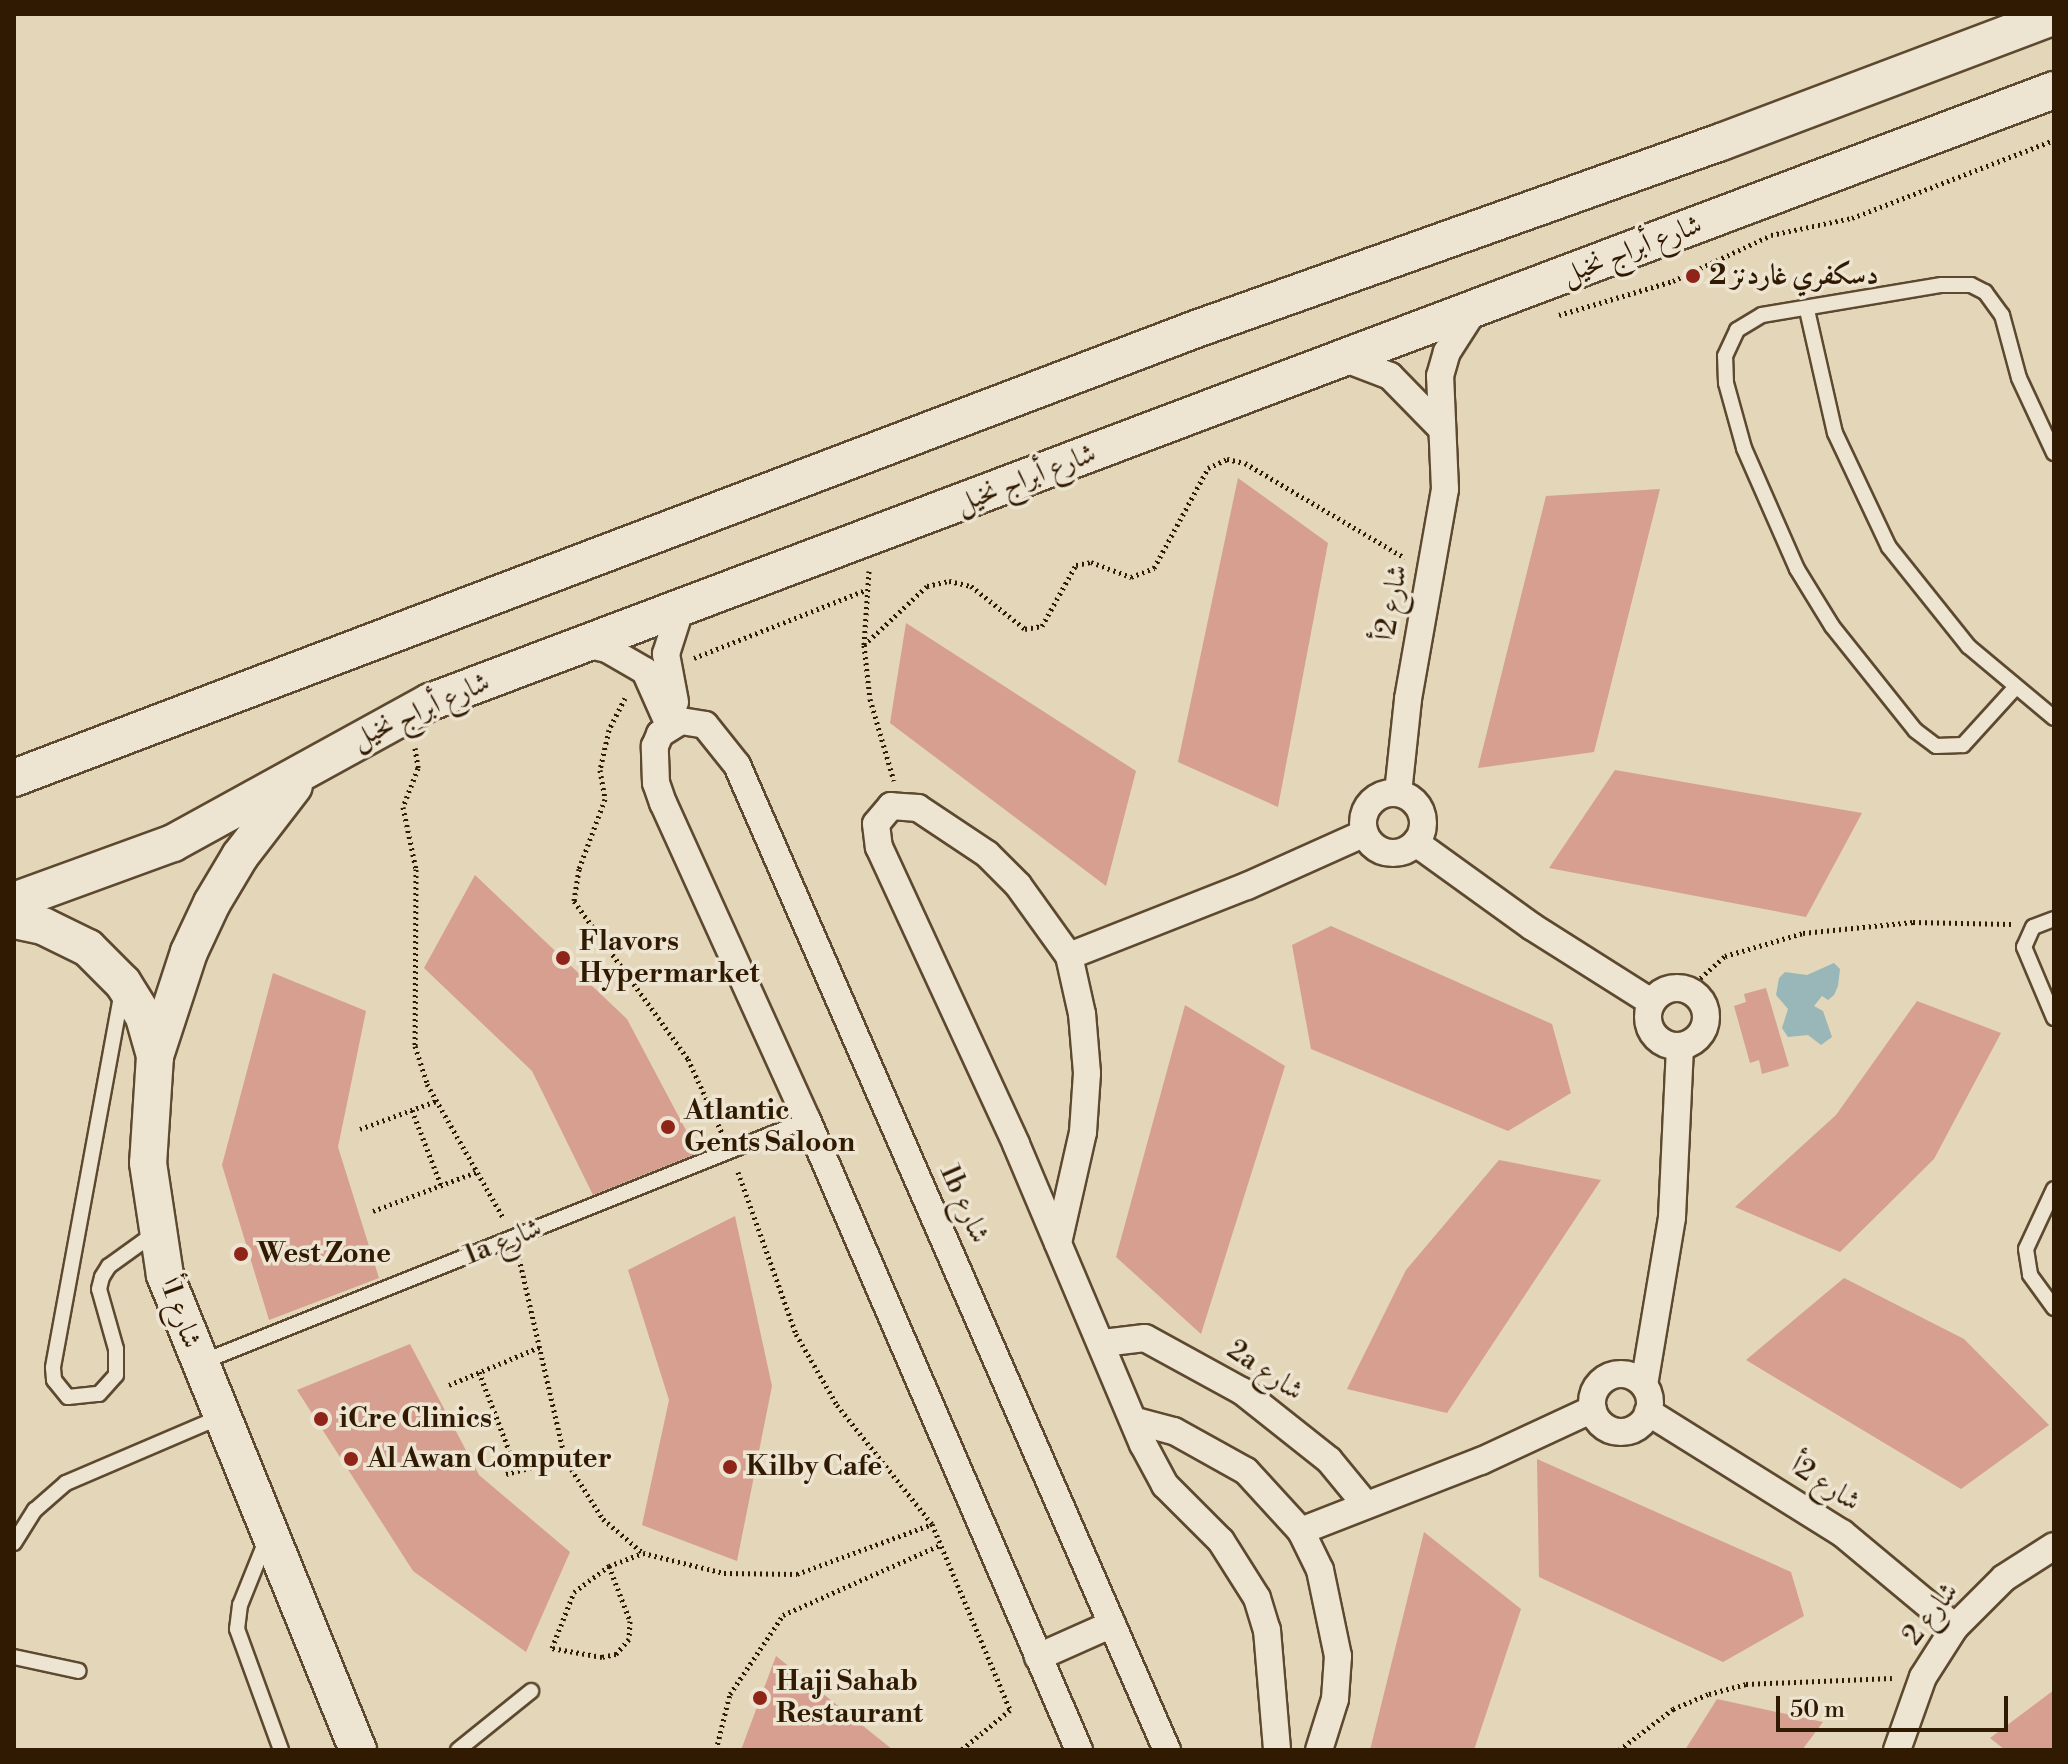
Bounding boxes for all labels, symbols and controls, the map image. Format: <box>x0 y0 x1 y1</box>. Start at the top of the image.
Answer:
street label: شارع أبراج نخيل <box>1557 208 1707 292</box>
place label: دسكفري غاردنز 2 <box>1709 259 1879 293</box>
marker: دسكفري غاردنز 2 <box>1684 267 1702 285</box>
street label: شارع أبراج نخيل <box>951 437 1101 521</box>
street label: شارع 2أ <box>1369 562 1415 644</box>
street label: شارع أبراج نخيل <box>347 666 495 756</box>
place label: Flavors Hypermarket <box>579 925 760 991</box>
marker: Flavors Hypermarket <box>554 949 572 967</box>
place label: Atlantic Gents Saloon <box>684 1094 855 1160</box>
marker: Atlantic Gents Saloon <box>659 1118 677 1136</box>
street label: 1b شارع <box>932 1160 996 1248</box>
street label: 1a شارع <box>459 1211 547 1273</box>
place label: West Zone <box>257 1237 391 1271</box>
marker: West Zone <box>232 1245 250 1263</box>
street label: شارع 1أ <box>152 1273 208 1353</box>
street label: 2a شارع <box>1221 1333 1309 1409</box>
place label: iCre Clinics <box>339 1402 492 1436</box>
marker: iCre Clinics <box>310 1408 332 1430</box>
place label: Al Awan Computer <box>367 1442 612 1476</box>
street label: شارع 2أ <box>1784 1449 1866 1519</box>
marker: Al Awan Computer <box>342 1450 360 1468</box>
place label: Kilby Cafe <box>746 1450 882 1484</box>
marker: Kilby Cafe <box>721 1458 739 1476</box>
street label: شارع 2 <box>1896 1576 1966 1652</box>
place label: Haji Sahab Restaurant <box>776 1665 923 1731</box>
scale bar <box>1780 1680 2012 1730</box>
marker: Haji Sahab Restaurant <box>751 1689 769 1707</box>
text: 50 m <box>1790 1695 1845 1725</box>

